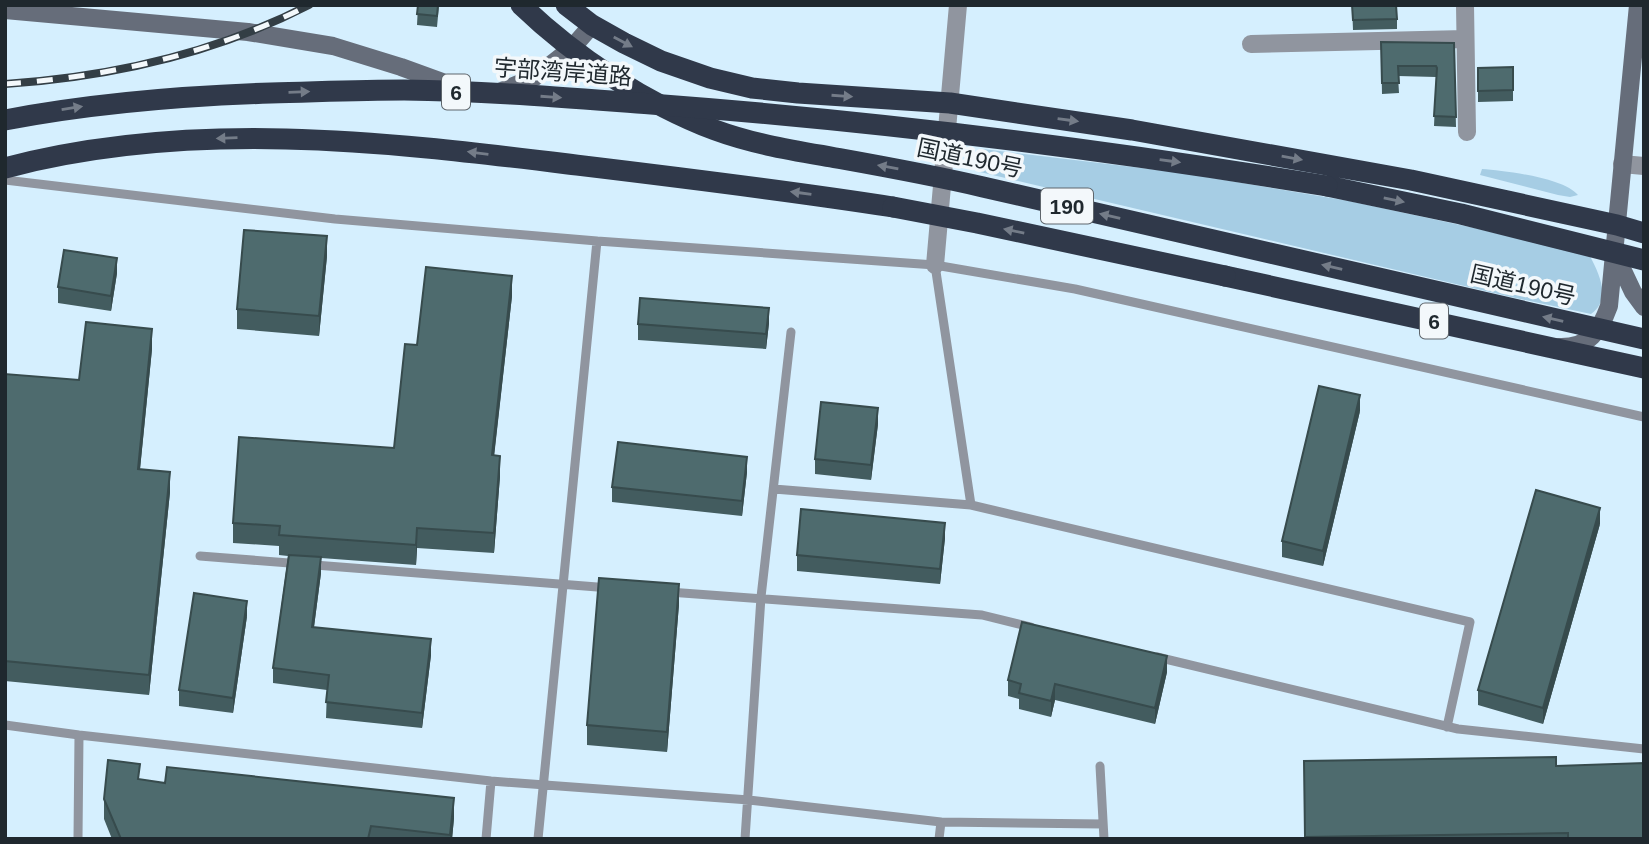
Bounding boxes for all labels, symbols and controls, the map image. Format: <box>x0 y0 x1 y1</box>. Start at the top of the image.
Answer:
one-way arrow <box>614 36 633 48</box>
street label: 宇部湾岸道路 <box>493 54 633 90</box>
road number: 6 <box>442 74 470 110</box>
one-way arrow <box>288 87 310 98</box>
one-way arrow <box>831 91 853 102</box>
one-way arrow <box>540 92 562 103</box>
one-way arrow <box>62 102 84 113</box>
one-way arrow <box>1057 115 1079 126</box>
one-way arrow <box>216 132 238 144</box>
street label: 国道190号 <box>915 134 1025 182</box>
one-way arrow <box>467 148 489 159</box>
one-way arrow <box>1281 153 1303 164</box>
one-way arrow <box>1159 156 1181 167</box>
one-way arrow <box>877 162 899 173</box>
one-way arrow <box>790 187 812 198</box>
road number: 190 <box>1041 188 1093 224</box>
one-way arrow <box>1383 195 1405 206</box>
one-way arrow <box>1099 210 1121 221</box>
one-way arrow <box>1003 225 1025 236</box>
street label: 国道190号 <box>1468 260 1578 310</box>
one-way arrow <box>1321 262 1343 273</box>
road number: 6 <box>1420 304 1448 338</box>
one-way arrow <box>1542 313 1564 324</box>

